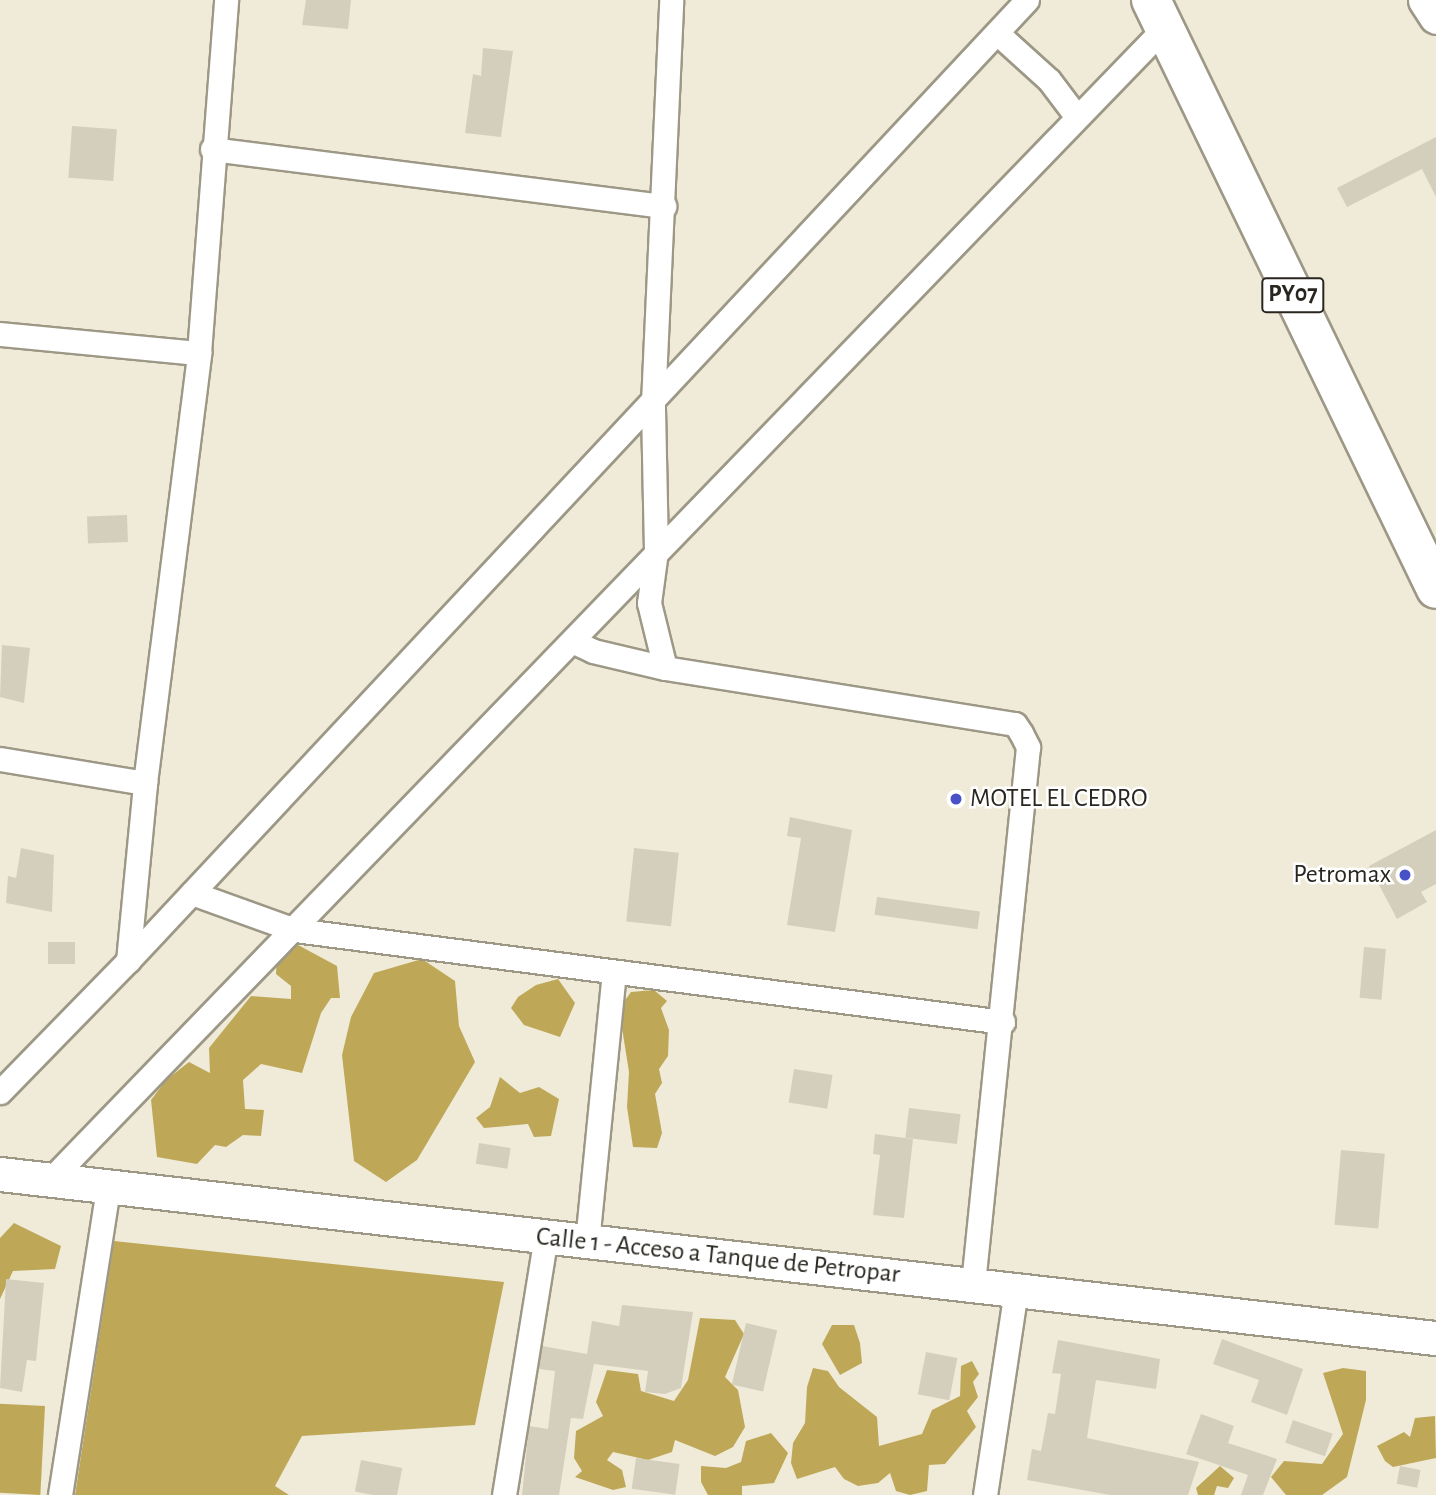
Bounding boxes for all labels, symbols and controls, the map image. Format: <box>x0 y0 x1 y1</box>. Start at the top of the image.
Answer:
road number: PY07 <box>1260 274 1326 316</box>
place label: MOTEL EL CEDRO <box>970 783 1148 815</box>
marker: MOTEL EL CEDRO <box>948 791 964 807</box>
place label: Petromax <box>1293 859 1391 891</box>
marker: Petromax <box>1397 867 1413 883</box>
street label: Calle 1 - Acceso a Tanque de Petropar <box>535 1221 901 1291</box>

